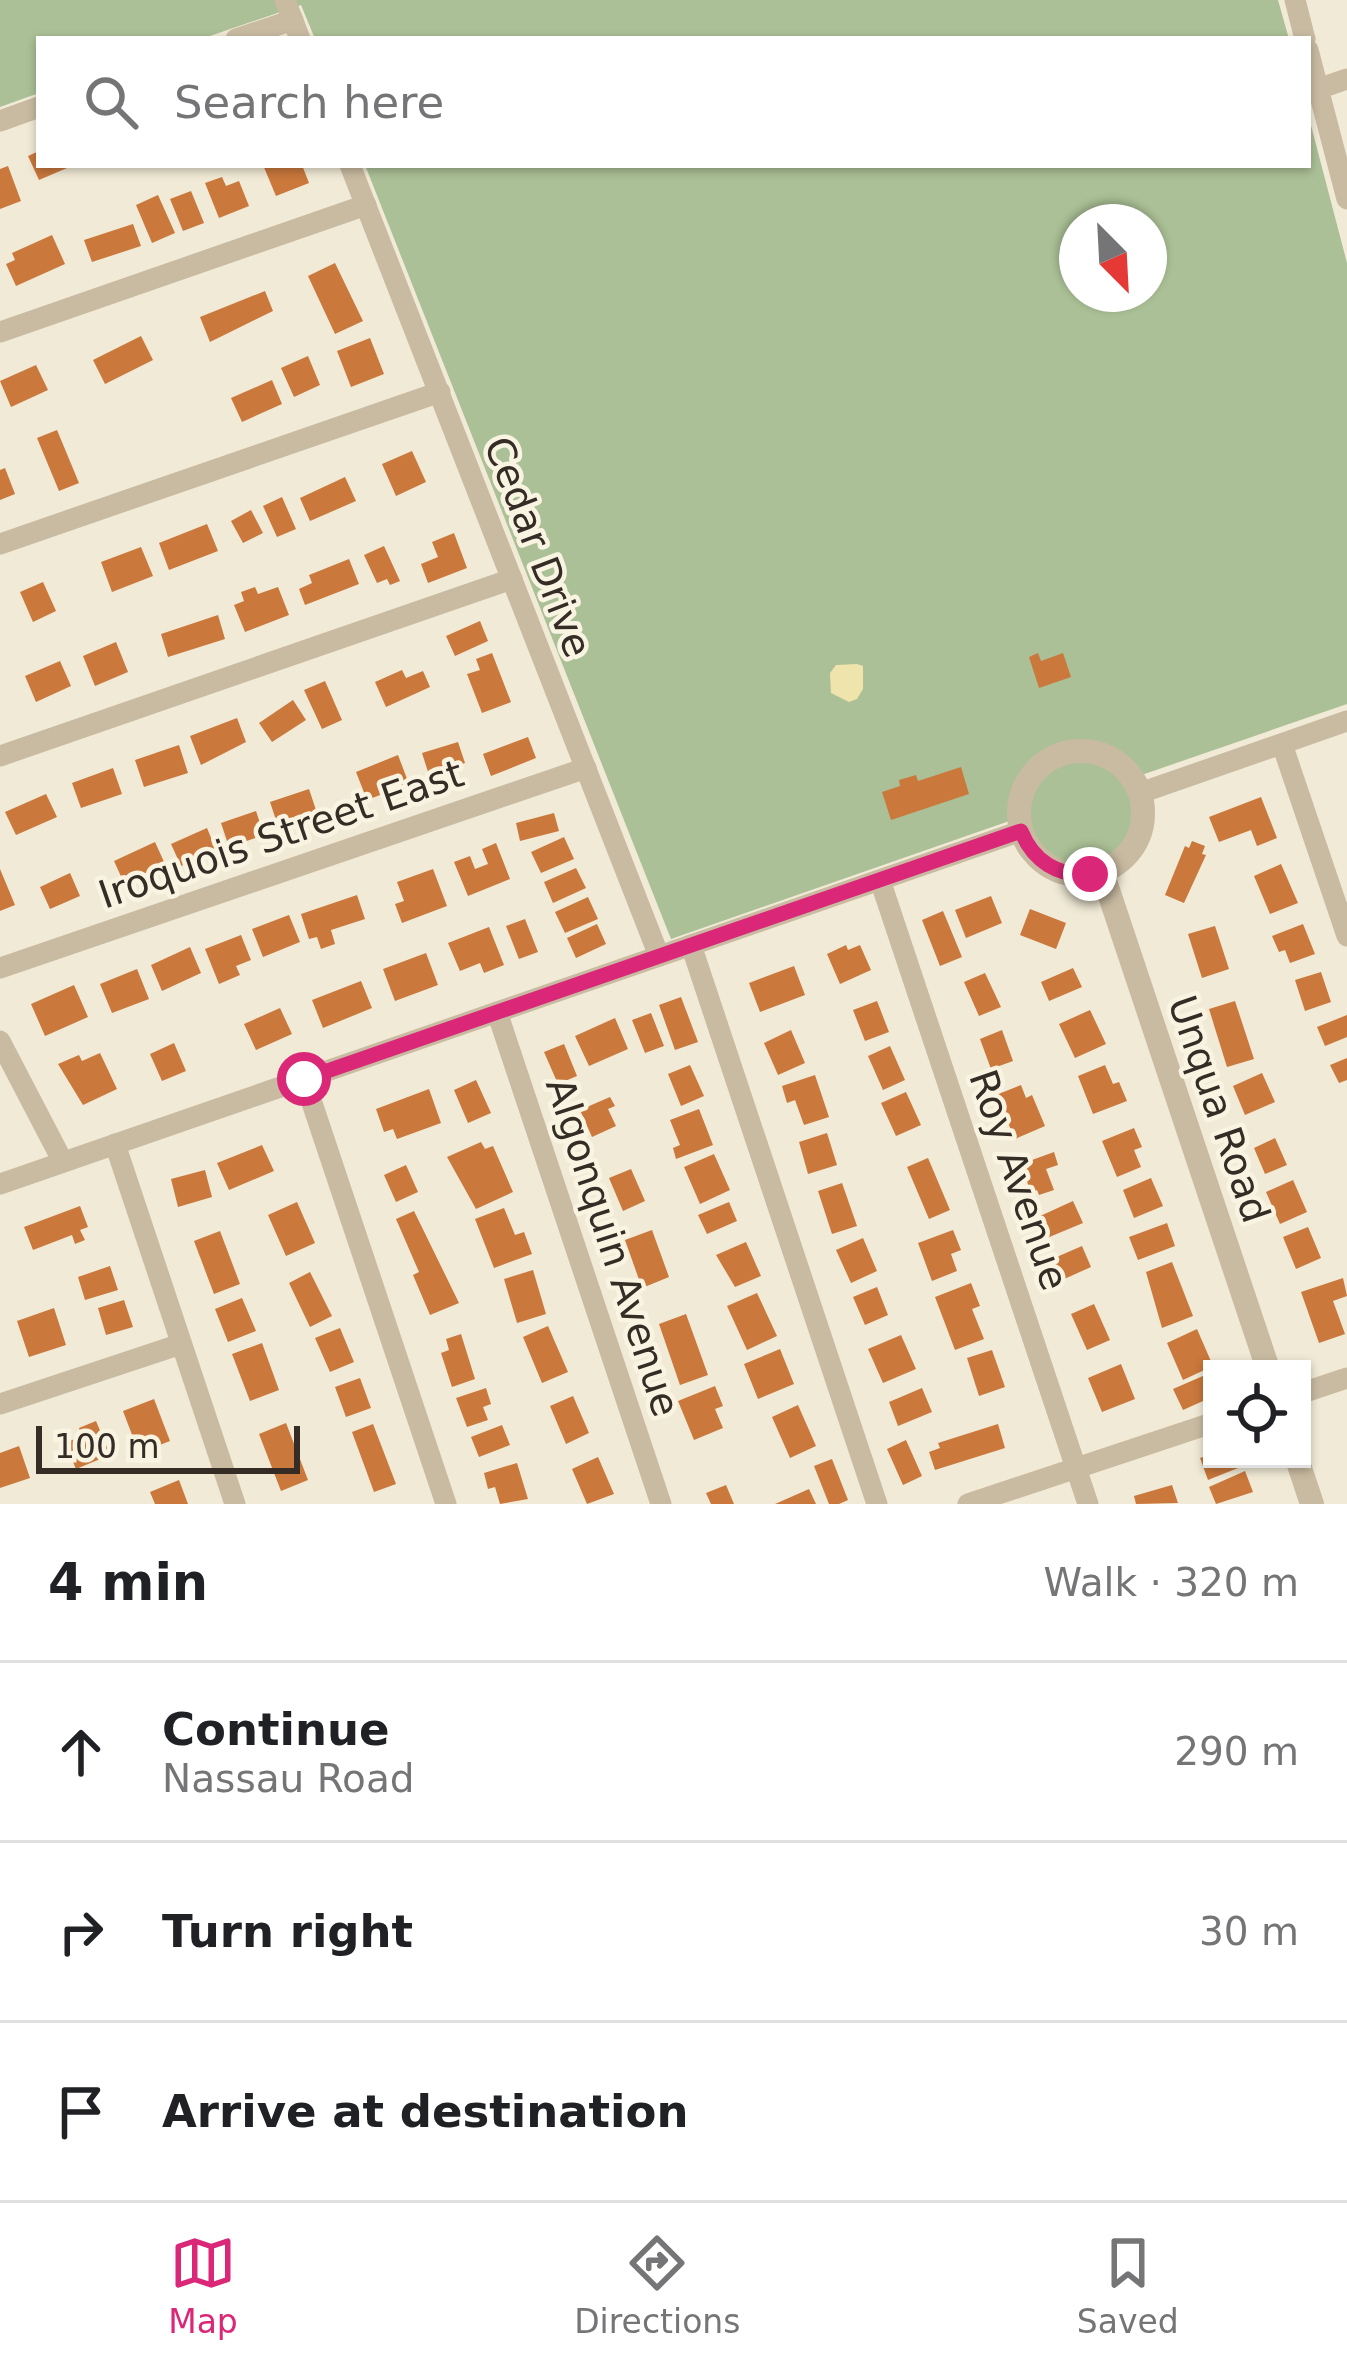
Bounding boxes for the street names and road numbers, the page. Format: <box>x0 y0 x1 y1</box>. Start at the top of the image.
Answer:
street label: Cedar Drive <box>475 431 601 663</box>
street label: Iroquois Street East <box>93 750 469 918</box>
street label: Unqua Road <box>1159 990 1279 1228</box>
street label: Roy Avenue <box>960 1064 1078 1296</box>
street label: Algonquin Avenue <box>537 1072 689 1422</box>

